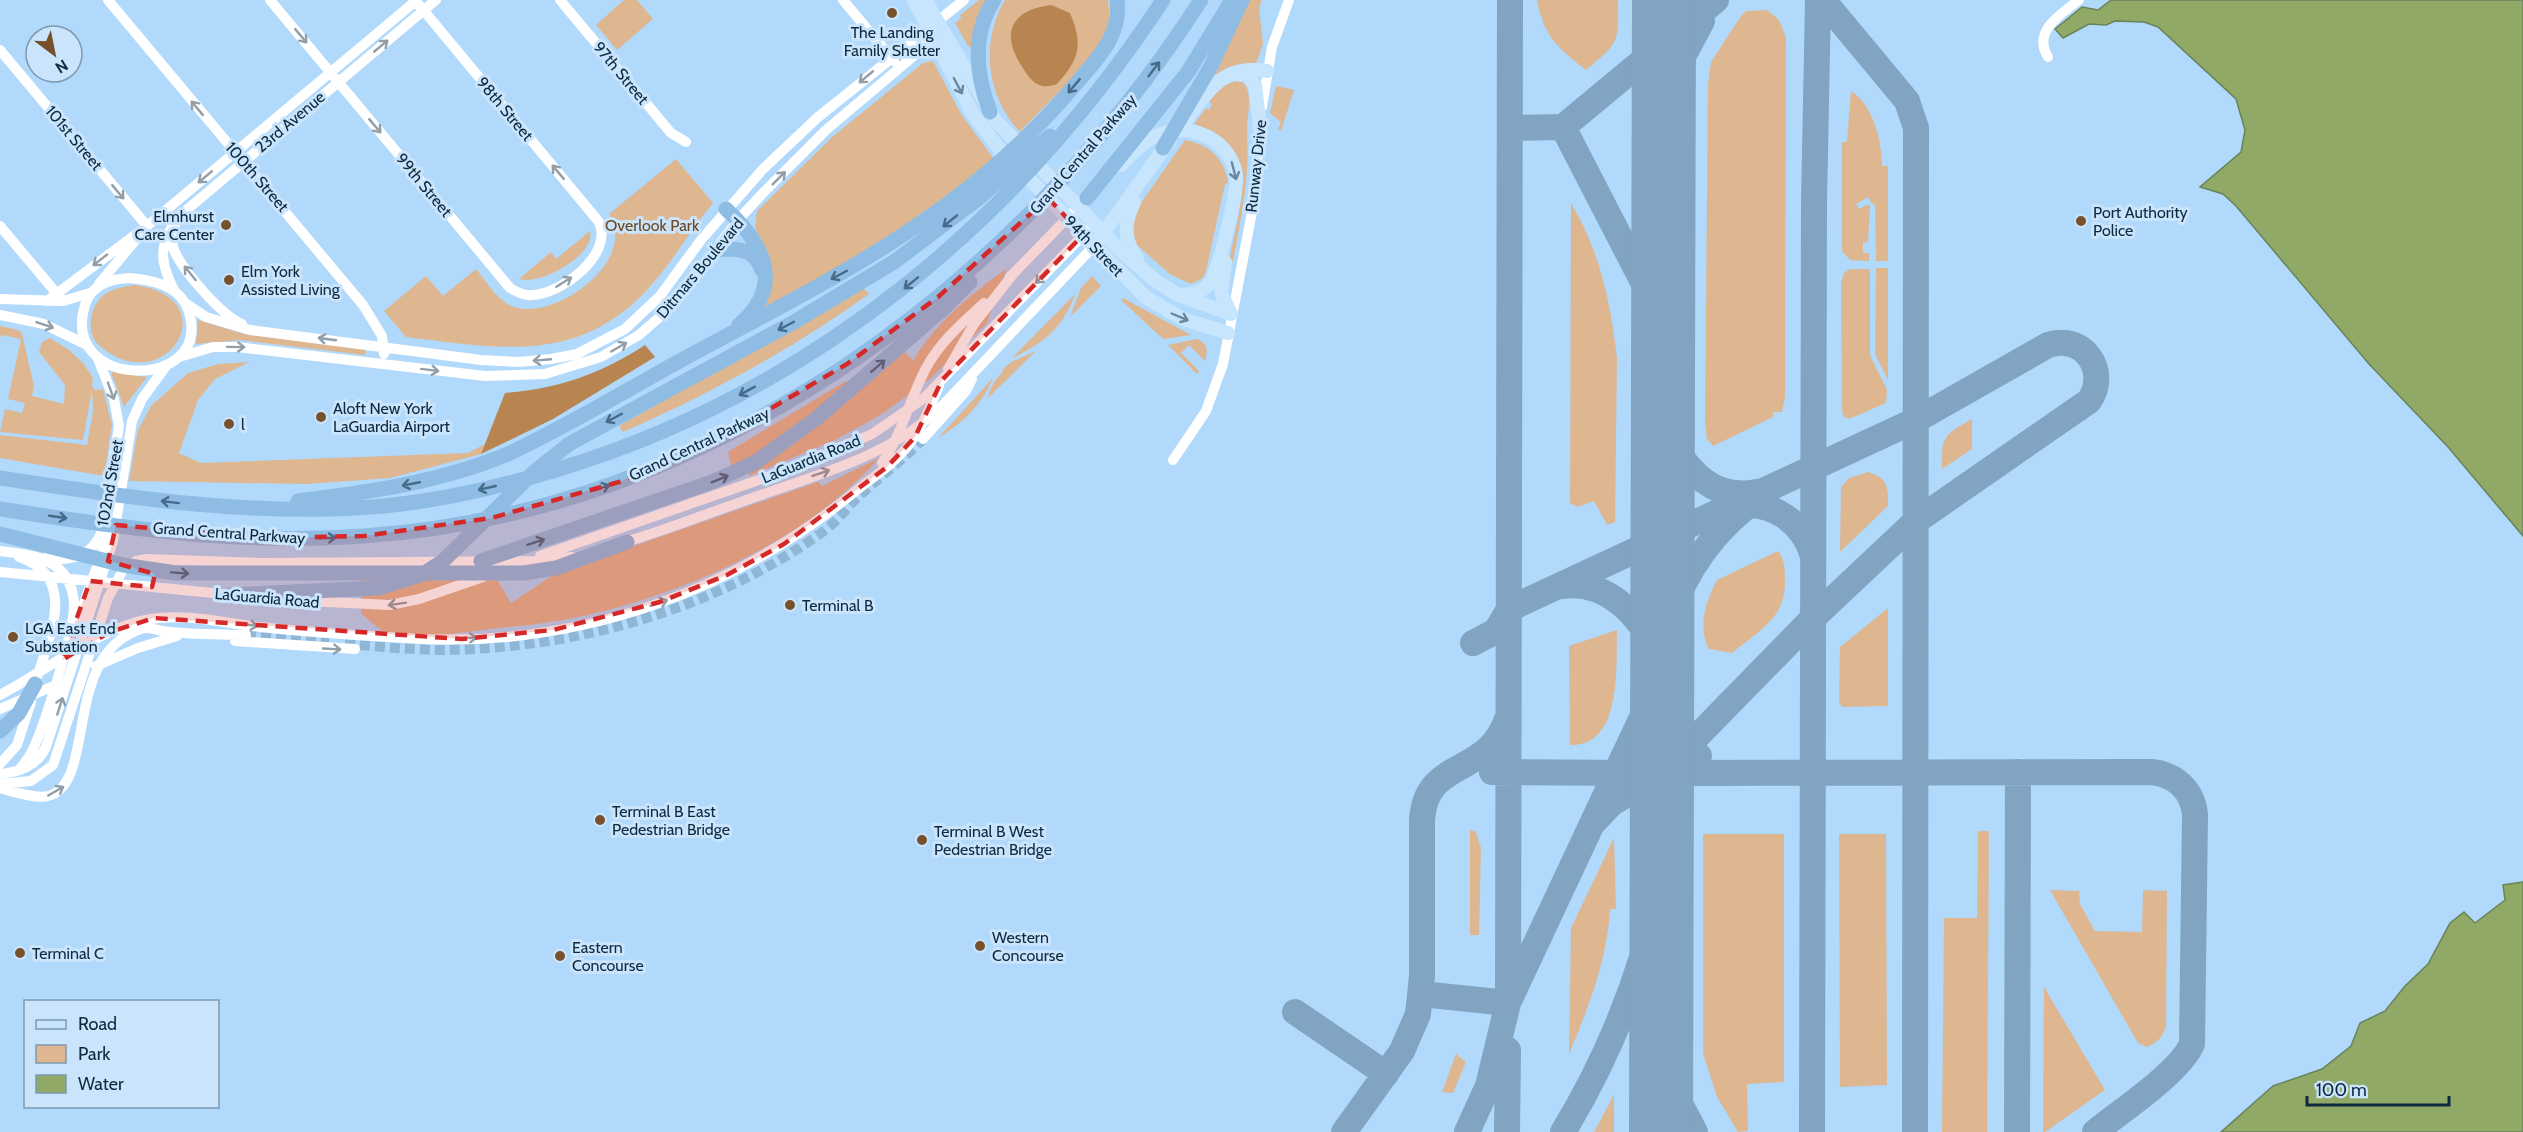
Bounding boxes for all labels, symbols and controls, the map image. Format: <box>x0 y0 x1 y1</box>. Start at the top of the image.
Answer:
marker: The Landing Family Shelter <box>885 6 899 20</box>
place label: The Landing Family Shelter <box>844 23 941 60</box>
north arrow <box>24 24 84 84</box>
one-way arrow <box>294 28 308 43</box>
street label: 97th Street <box>589 38 653 109</box>
one-way arrow <box>373 39 389 52</box>
text: N <box>52 55 72 77</box>
one-way arrow <box>1147 61 1160 77</box>
one-way arrow <box>858 71 874 84</box>
street label: 98th Street <box>473 73 538 145</box>
one-way arrow <box>953 76 964 94</box>
one-way arrow <box>1067 78 1081 93</box>
street label: 23rd Avenue <box>251 87 329 157</box>
street label: Grand Central Parkway <box>1026 90 1140 218</box>
one-way arrow <box>191 100 204 116</box>
street label: 101st Street <box>42 102 107 175</box>
one-way arrow <box>369 118 382 134</box>
street label: Runway Drive <box>1242 119 1270 213</box>
street label: 100th Street <box>222 138 293 216</box>
street label: 99th Street <box>392 149 456 221</box>
one-way arrow <box>1228 161 1240 180</box>
one-way arrow <box>551 165 565 180</box>
one-way arrow <box>771 170 786 185</box>
one-way arrow <box>197 171 213 184</box>
one-way arrow <box>112 184 125 200</box>
place label: Port Authority Police <box>2093 203 2188 240</box>
place label: Elmhurst Care Center <box>135 207 215 244</box>
street label: 94th Street <box>1060 212 1128 281</box>
street label: Ditmars Boulevard <box>653 214 747 322</box>
one-way arrow <box>943 214 958 228</box>
marker: Port Authority Police <box>2074 214 2088 228</box>
park label: Overlook Park <box>605 216 700 235</box>
marker: Elmhurst Care Center <box>219 218 233 232</box>
one-way arrow <box>92 254 108 267</box>
place label: Elm York Assisted Living <box>241 262 341 299</box>
one-way arrow <box>184 265 197 281</box>
one-way arrow <box>831 269 848 281</box>
one-way arrow <box>1035 270 1049 285</box>
marker: Elm York Assisted Living <box>222 273 236 287</box>
one-way arrow <box>555 276 572 288</box>
one-way arrow <box>904 276 920 289</box>
one-way arrow <box>1171 313 1189 324</box>
one-way arrow <box>36 320 54 331</box>
one-way arrow <box>778 320 795 332</box>
one-way arrow <box>318 334 338 345</box>
one-way arrow <box>226 341 246 353</box>
one-way arrow <box>610 341 627 353</box>
one-way arrow <box>533 355 552 366</box>
one-way arrow <box>870 359 885 373</box>
one-way arrow <box>419 364 439 375</box>
one-way arrow <box>107 382 118 400</box>
one-way arrow <box>739 385 756 397</box>
place label: Aloft New York LaGuardia Airport <box>333 399 451 436</box>
street label: Grand Central Parkway <box>626 403 772 485</box>
marker: Aloft New York LaGuardia Airport <box>314 410 328 424</box>
one-way arrow <box>606 412 623 424</box>
place label: l <box>241 415 245 434</box>
marker: l <box>222 417 236 431</box>
street label: LaGuardia Road <box>759 430 863 488</box>
street label: 102nd Street <box>93 438 127 528</box>
one-way arrow <box>811 467 829 478</box>
one-way arrow <box>711 473 729 484</box>
one-way arrow <box>402 479 421 490</box>
one-way arrow <box>591 481 610 492</box>
one-way arrow <box>478 483 497 495</box>
one-way arrow <box>160 496 180 507</box>
one-way arrow <box>47 512 67 523</box>
street label: Grand Central Parkway <box>152 518 306 548</box>
one-way arrow <box>317 532 337 544</box>
one-way arrow <box>526 536 545 547</box>
one-way arrow <box>170 568 190 579</box>
street label: LaGuardia Road <box>214 584 320 612</box>
one-way arrow <box>649 596 668 607</box>
place label: Terminal B <box>802 596 874 615</box>
one-way arrow <box>388 598 407 609</box>
marker: Terminal B <box>783 598 797 612</box>
place label: LGA East End Substation <box>25 619 116 656</box>
one-way arrow <box>239 620 258 631</box>
marker: LGA East End Substation <box>6 630 20 644</box>
one-way arrow <box>457 633 477 644</box>
one-way arrow <box>321 643 341 654</box>
one-way arrow <box>55 697 66 716</box>
one-way arrow <box>47 785 64 797</box>
place label: Terminal B East Pedestrian Bridge <box>612 802 730 839</box>
marker: Terminal B East Pedestrian Bridge <box>593 813 607 827</box>
place label: Terminal B West Pedestrian Bridge <box>934 822 1052 859</box>
marker: Terminal B West Pedestrian Bridge <box>915 833 929 847</box>
place label: Western Concourse <box>992 928 1064 965</box>
place label: Eastern Concourse <box>572 938 644 975</box>
marker: Western Concourse <box>973 939 987 953</box>
place label: Terminal C <box>32 944 104 963</box>
marker: Terminal C <box>13 946 27 960</box>
marker: Eastern Concourse <box>553 949 567 963</box>
legend <box>24 1000 219 1108</box>
text: Road <box>78 1013 117 1035</box>
text: Park <box>78 1043 111 1065</box>
scale bar <box>2307 1069 2450 1107</box>
text: Water <box>78 1073 124 1095</box>
text: 100 m <box>2316 1079 2367 1101</box>

